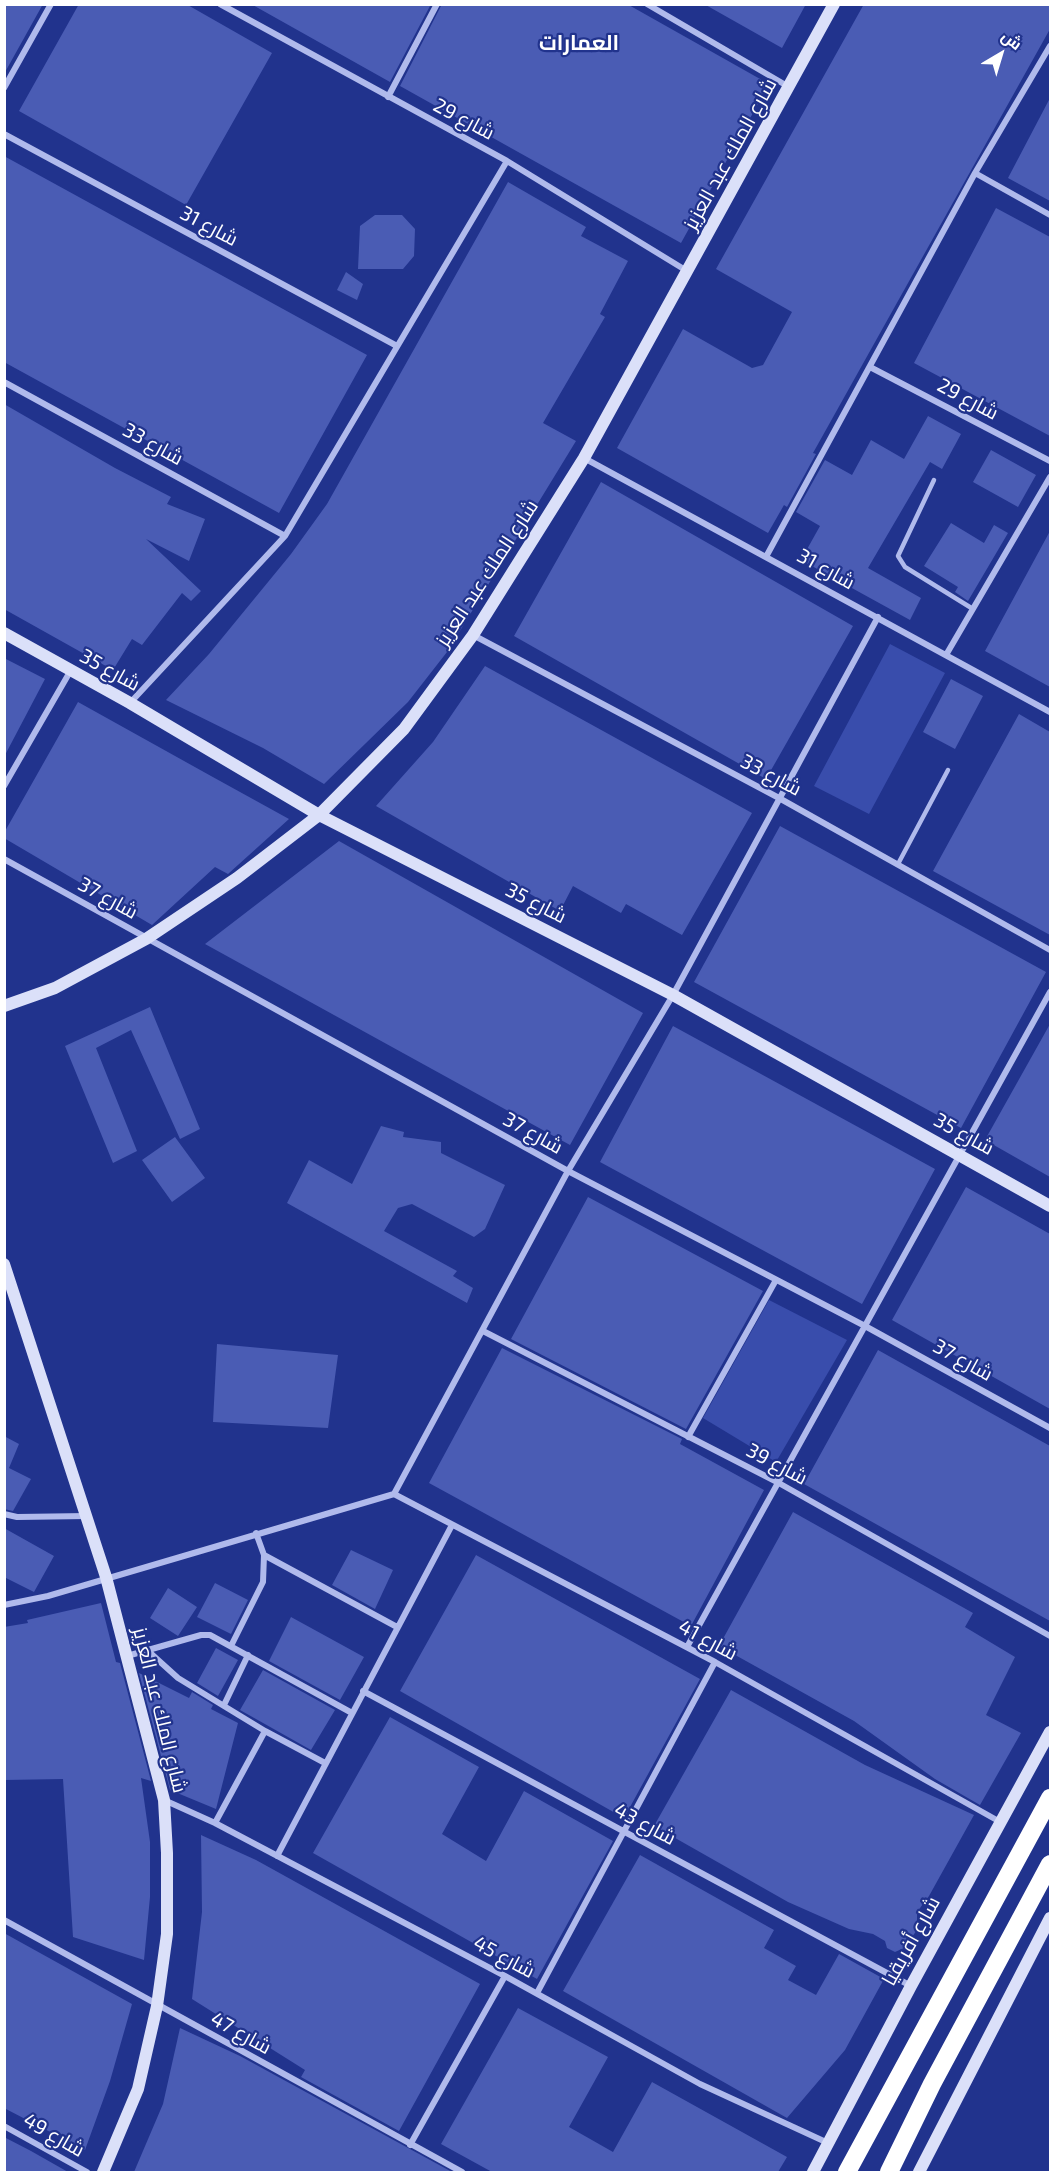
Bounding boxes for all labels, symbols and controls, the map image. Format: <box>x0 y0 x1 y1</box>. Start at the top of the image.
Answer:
north arrow <box>971 24 1031 84</box>
text: ش <box>998 26 1026 53</box>
district label: العمارات <box>539 30 619 56</box>
street label: شارع الملك عبد العزيز <box>678 74 782 234</box>
street label: شارع 29 <box>429 93 499 145</box>
street label: شارع 31 <box>176 201 242 251</box>
street label: شارع 29 <box>933 373 1003 425</box>
street label: شارع 33 <box>119 418 187 470</box>
street label: شارع الملك عبد العزيز <box>431 495 543 651</box>
street label: شارع 31 <box>793 543 859 595</box>
street label: شارع 35 <box>76 644 144 696</box>
street label: شارع 33 <box>736 749 806 801</box>
street label: شارع 37 <box>74 872 142 924</box>
street label: شارع 35 <box>502 878 570 928</box>
street label: شارع 37 <box>499 1107 567 1159</box>
street label: شارع 35 <box>930 1108 998 1160</box>
street label: شارع 37 <box>929 1334 997 1386</box>
street label: شارع 39 <box>742 1438 812 1490</box>
street label: شارع 41 <box>674 1615 742 1665</box>
street label: شارع الملك عبد العزيز <box>128 1625 192 1795</box>
street label: شارع 43 <box>610 1798 680 1850</box>
street label: شارع أفريقيا <box>877 1892 945 1990</box>
street label: شارع 45 <box>469 1931 539 1983</box>
street label: شارع 47 <box>206 2007 276 2059</box>
street label: شارع 49 <box>19 2108 89 2162</box>

